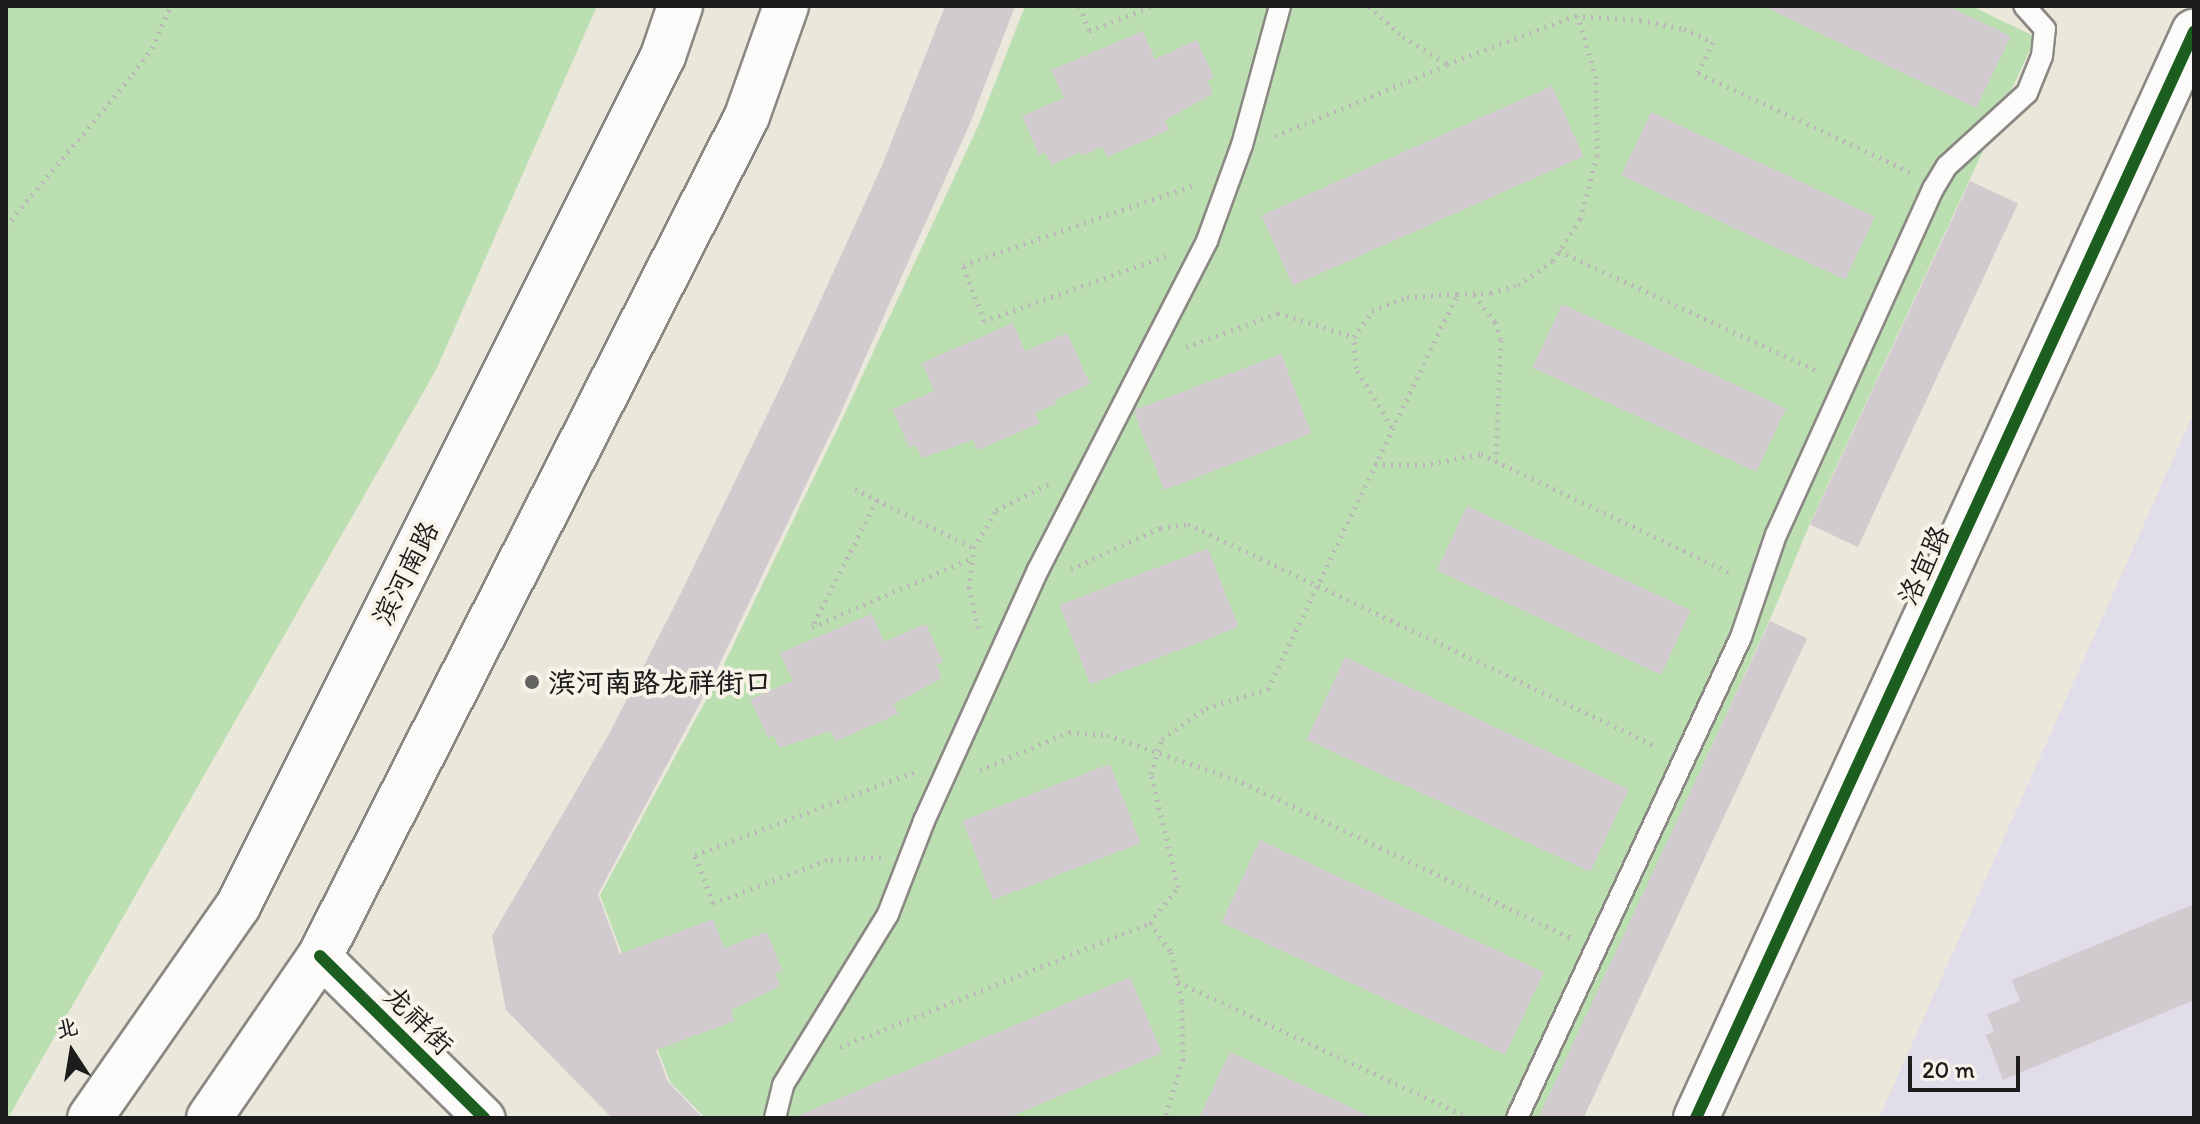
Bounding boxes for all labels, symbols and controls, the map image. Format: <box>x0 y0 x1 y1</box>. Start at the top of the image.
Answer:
street label: 滨河南路 <box>365 515 445 631</box>
street label: 洛宜路 <box>1890 520 1956 610</box>
place label: 滨河南路龙祥街口 <box>548 665 772 699</box>
marker: 滨河南路龙祥街口 <box>523 673 541 691</box>
street label: 龙祥街 <box>377 978 461 1062</box>
north arrow <box>32 1012 112 1092</box>
text: 北 <box>53 1013 80 1044</box>
scale bar <box>1912 1040 2024 1090</box>
text: 20 m <box>1922 1055 1975 1084</box>

